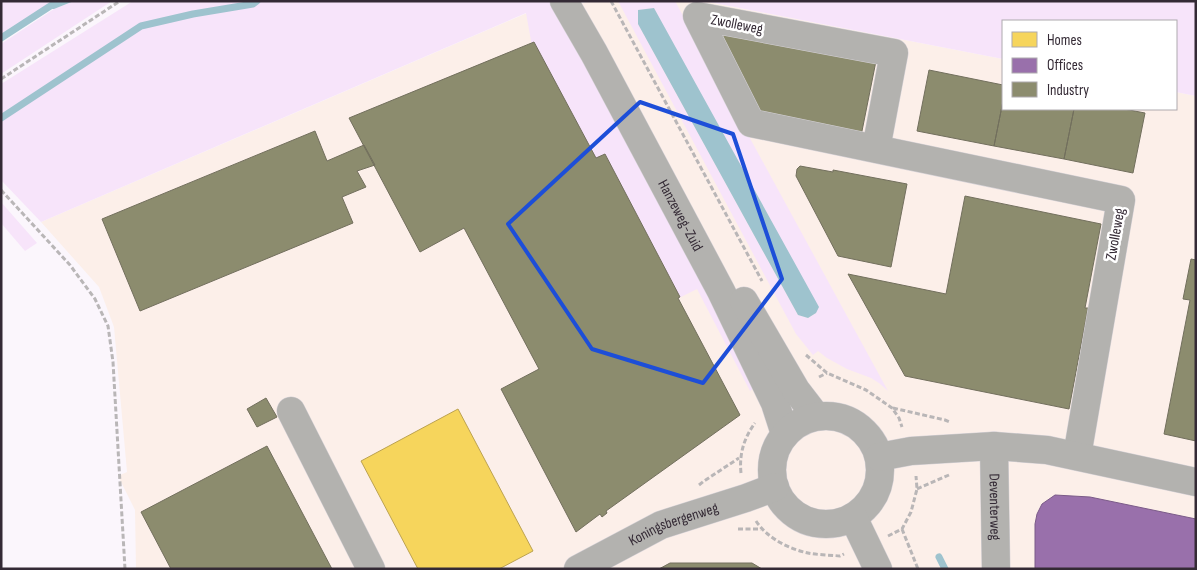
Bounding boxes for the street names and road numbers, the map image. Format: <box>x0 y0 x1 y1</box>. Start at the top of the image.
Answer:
street label: Zwolleweg <box>709 10 765 39</box>
street label: Hanzeweg-Zuid <box>653 176 707 255</box>
street label: Zwolleweg <box>1102 207 1129 262</box>
street label: Deventerweg <box>984 473 1005 541</box>
street label: Koningsbergenweg <box>626 498 721 550</box>

